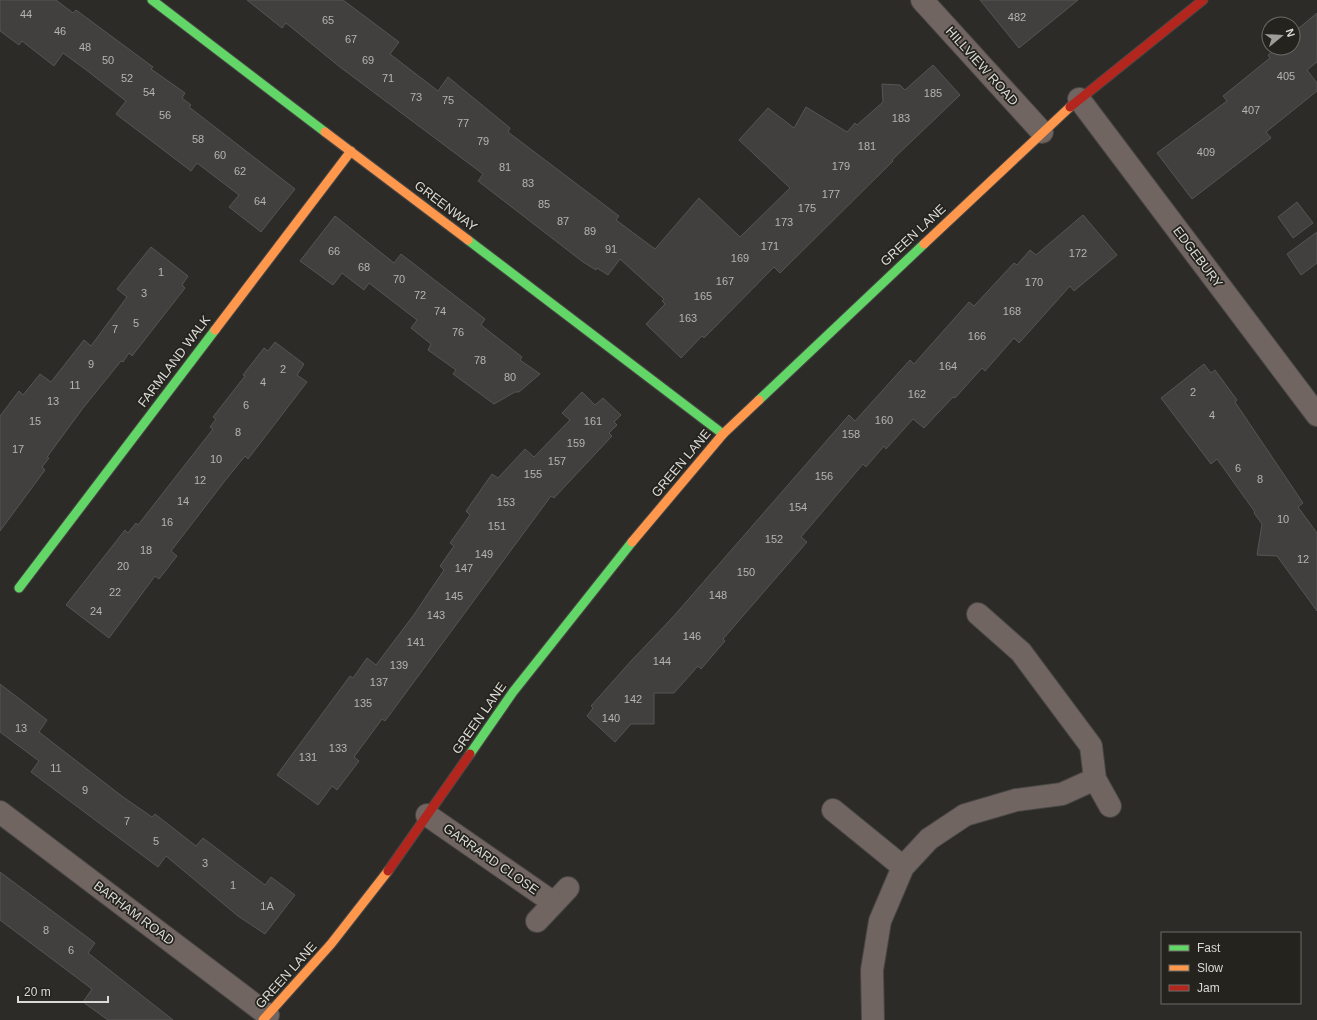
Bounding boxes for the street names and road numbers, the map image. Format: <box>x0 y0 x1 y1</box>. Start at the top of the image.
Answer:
street label: HILLVIEW ROAD <box>943 23 1021 109</box>
street label: GREENWAY <box>412 178 480 235</box>
street label: GREEN LANE <box>877 201 949 269</box>
street label: EDGEBURY <box>1170 223 1226 291</box>
street label: FARMLAND WALK <box>135 312 214 410</box>
street label: GREEN LANE <box>648 426 714 500</box>
street label: GREEN LANE <box>449 679 509 757</box>
street label: GARRARD CLOSE <box>441 821 542 898</box>
street label: BARHAM ROAD <box>91 878 177 948</box>
street label: GREEN LANE <box>252 939 320 1011</box>

